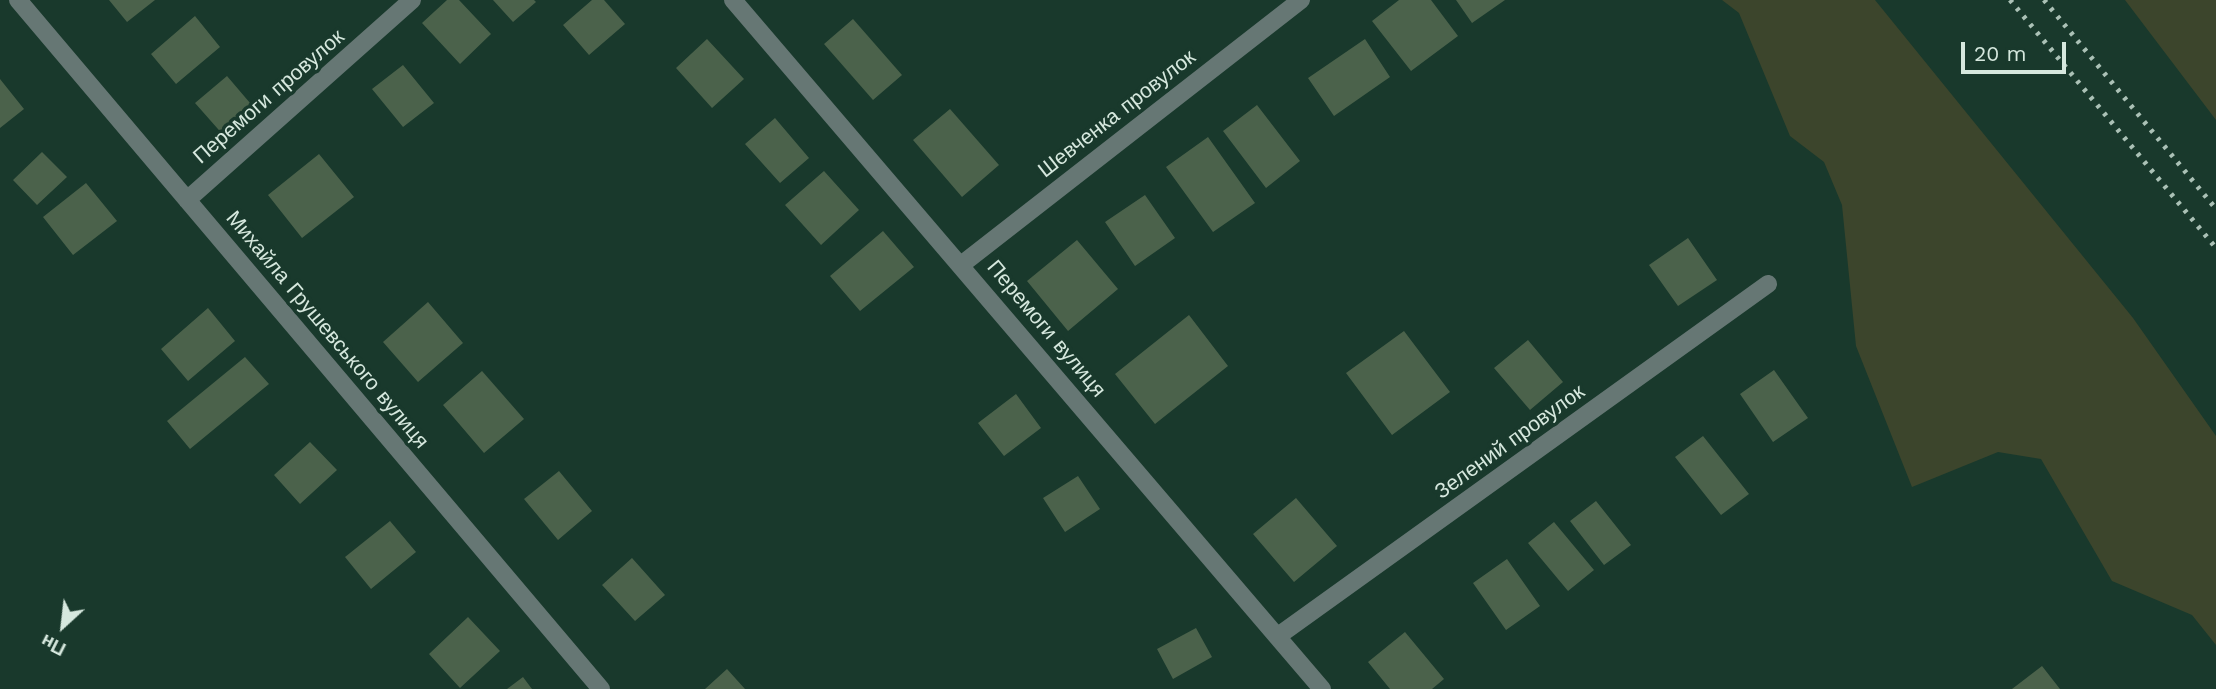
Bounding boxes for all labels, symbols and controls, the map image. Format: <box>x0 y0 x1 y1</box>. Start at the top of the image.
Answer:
street label: Перемоги провулок <box>188 25 350 169</box>
scale bar <box>1964 28 2069 72</box>
text: 20 m <box>1974 41 2026 66</box>
street label: Шевченка провулок <box>1033 45 1201 183</box>
street label: Михайла Грушевського вулиця <box>220 206 434 454</box>
street label: Перемоги вулиця <box>981 255 1111 403</box>
street label: Зелений провулок <box>1430 379 1590 505</box>
north arrow <box>28 591 98 661</box>
text: Пн <box>37 629 70 661</box>

